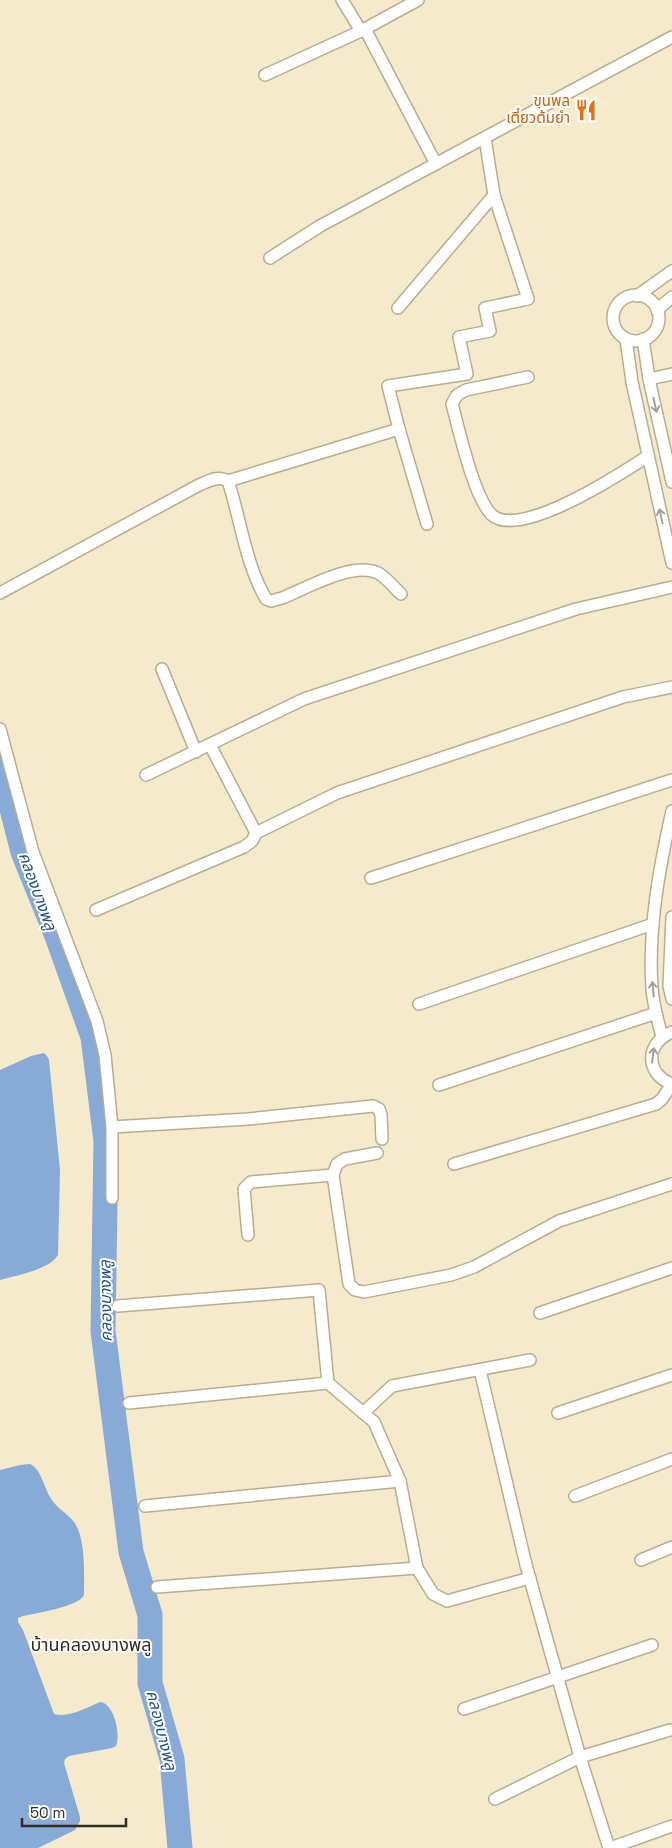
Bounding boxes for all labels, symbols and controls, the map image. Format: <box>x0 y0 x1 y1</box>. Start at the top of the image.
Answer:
place label: ขุนพล เตี๋ยวต้มยำ <box>506 91 570 127</box>
restaurant icon: ขุนพล เตี๋ยวต้มยำ <box>573 97 599 123</box>
one-way arrow <box>651 396 660 412</box>
one-way arrow <box>656 508 666 524</box>
water label: คลองบางพลู <box>14 849 62 934</box>
one-way arrow <box>648 982 657 998</box>
one-way arrow <box>648 1047 658 1063</box>
water label: คลองบางพลู <box>94 1259 117 1342</box>
district label: บ้านคลองบางพลู <box>30 1633 152 1657</box>
water label: คลองบางพลู <box>141 1688 182 1773</box>
scale bar <box>22 1796 126 1828</box>
text: 50 m <box>30 1803 65 1822</box>

